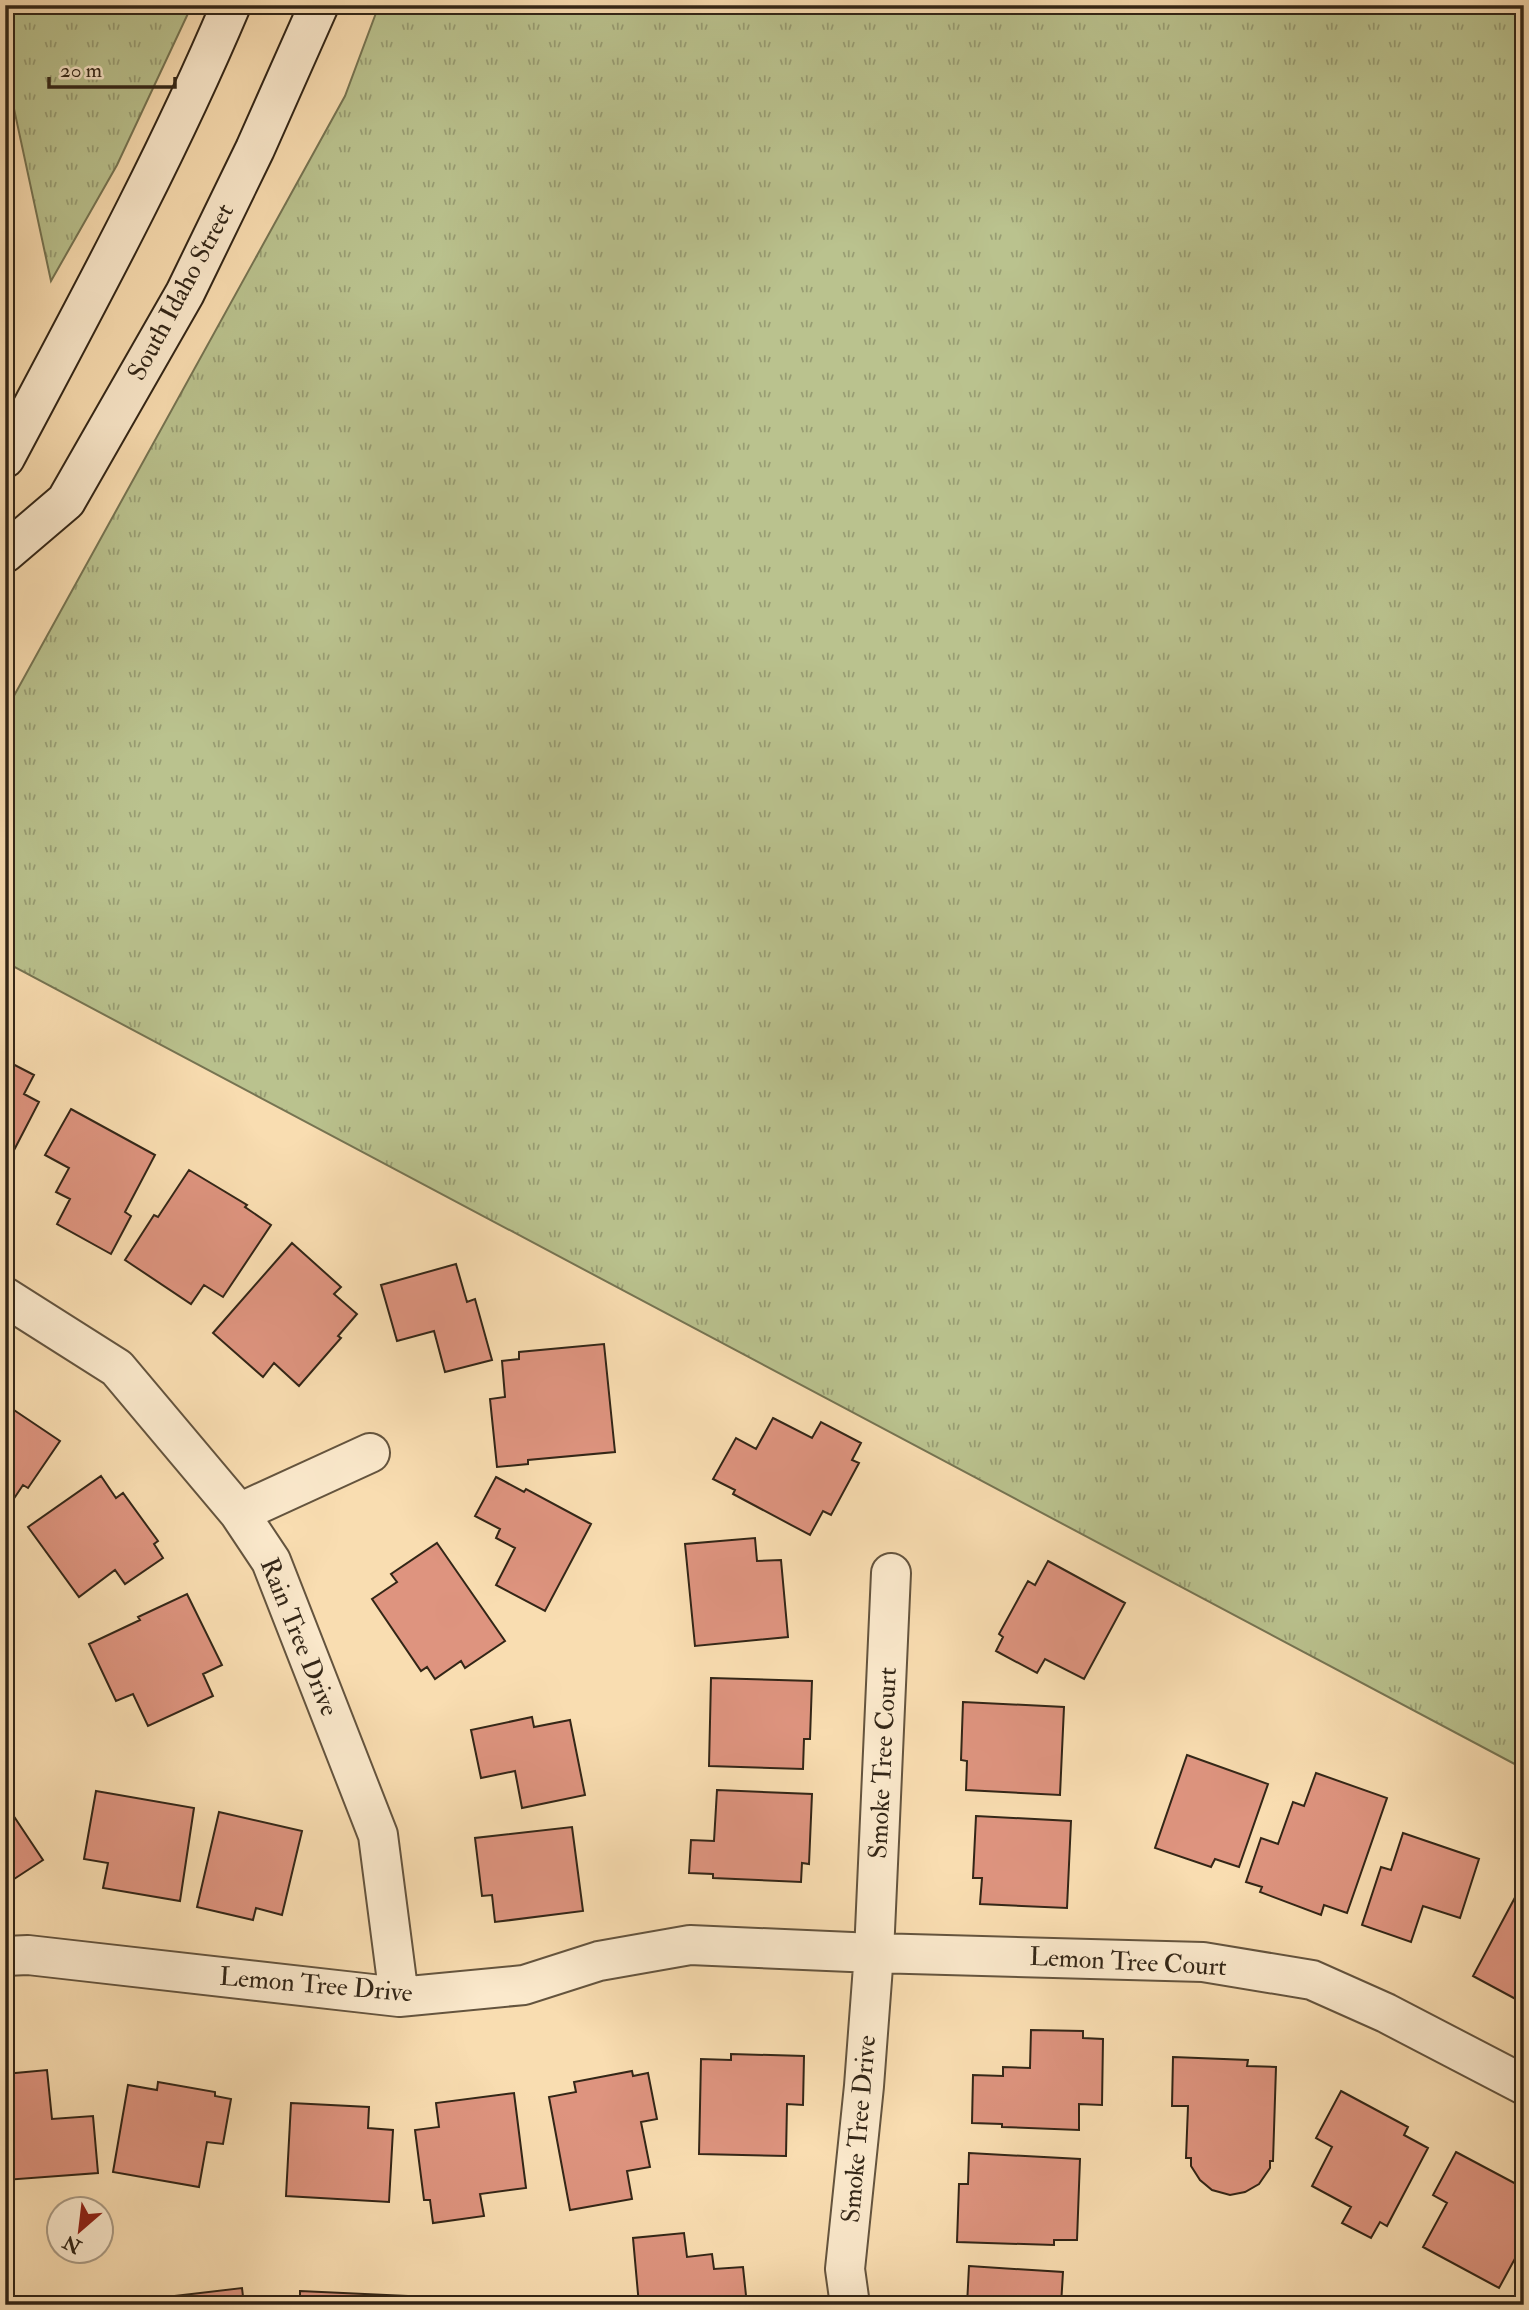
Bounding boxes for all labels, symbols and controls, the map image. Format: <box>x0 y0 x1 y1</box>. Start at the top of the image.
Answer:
scale bar <box>49 46 175 90</box>
text: 20 m <box>60 57 102 84</box>
street label: South Idaho Street <box>121 198 241 386</box>
street label: Rain Tree Drive <box>253 1553 345 1721</box>
street label: Smoke Tree Court <box>862 1666 904 1860</box>
street label: Lemon Tree Court <box>1028 1941 1228 1983</box>
street label: Lemon Tree Drive <box>218 1961 414 2009</box>
street label: Smoke Tree Drive <box>835 2034 883 2224</box>
north arrow <box>46 2194 116 2264</box>
text: N <box>58 2229 87 2259</box>

